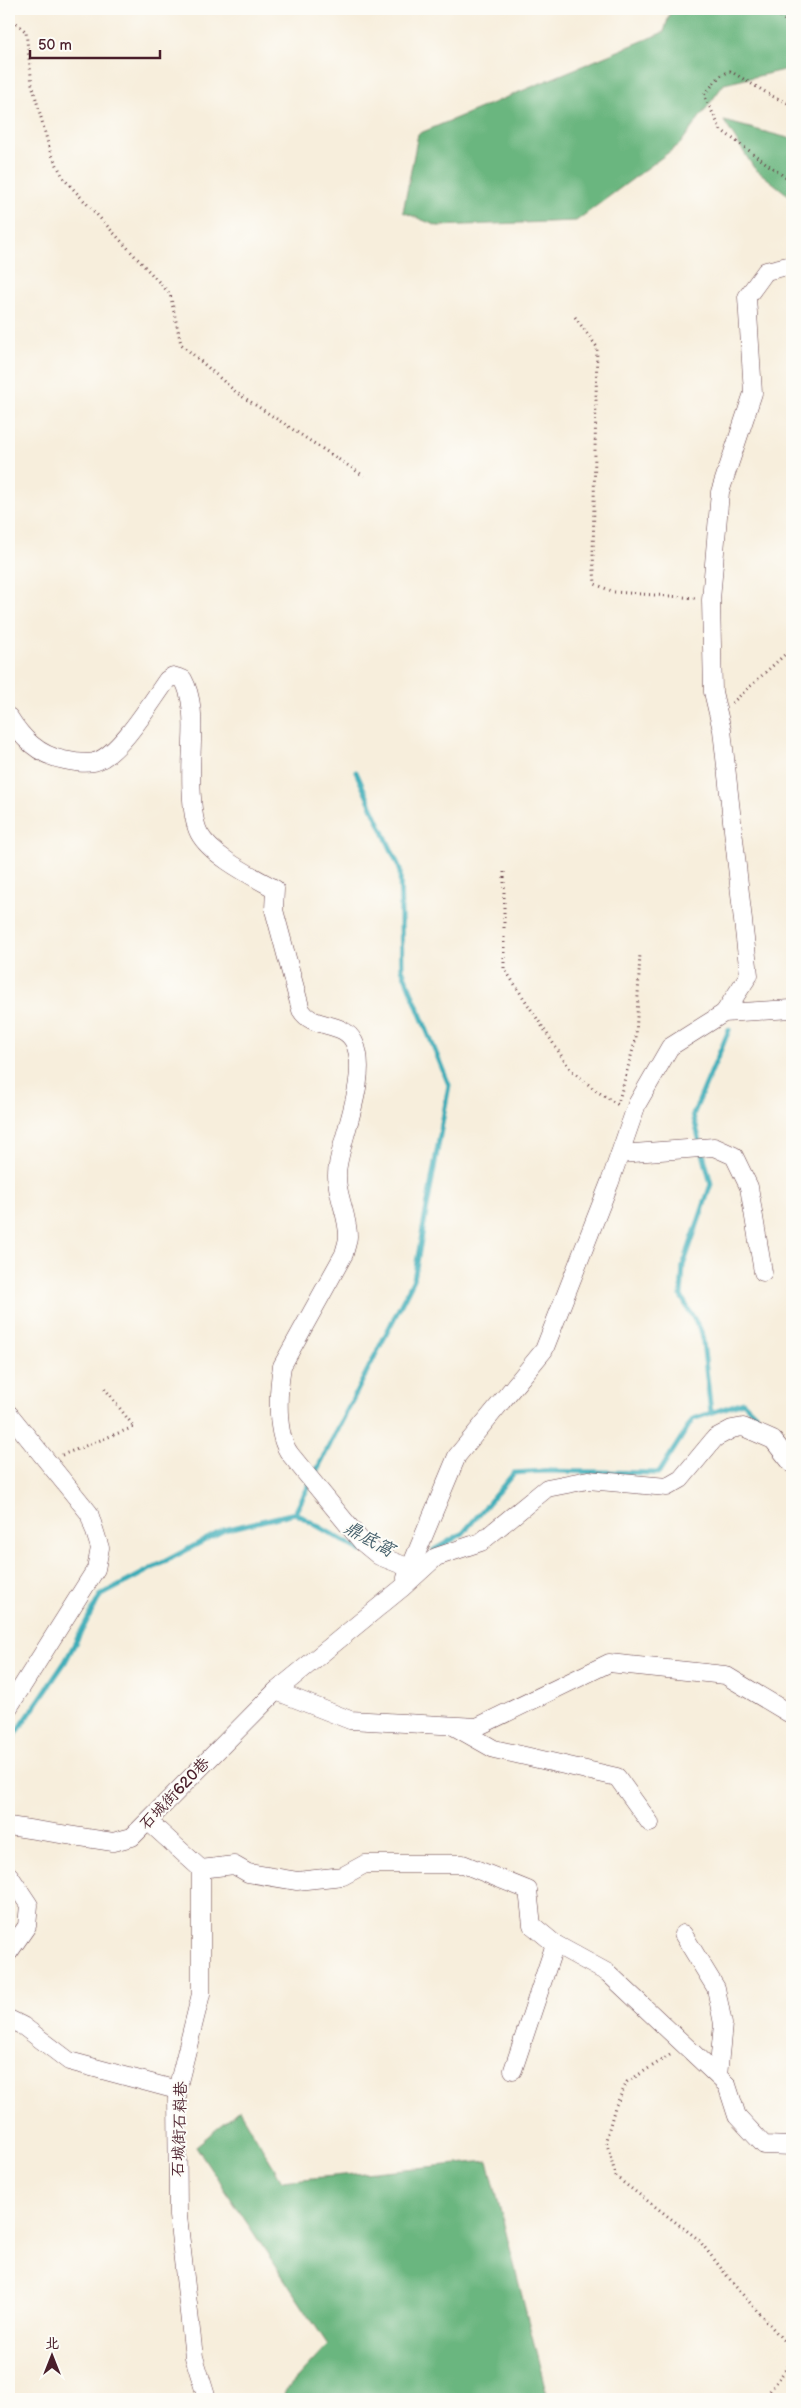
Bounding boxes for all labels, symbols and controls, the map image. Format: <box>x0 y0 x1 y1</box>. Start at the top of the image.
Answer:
scale bar <box>30 28 160 60</box>
text: 50 m <box>38 36 72 55</box>
water label: 鼎底窩 <box>340 1517 399 1562</box>
street label: 石城街620巷 <box>136 1754 214 1834</box>
street label: 石城街石嵙巷 <box>169 2081 191 2177</box>
north arrow <box>28 2330 78 2380</box>
text: 北 <box>45 2335 59 2352</box>

